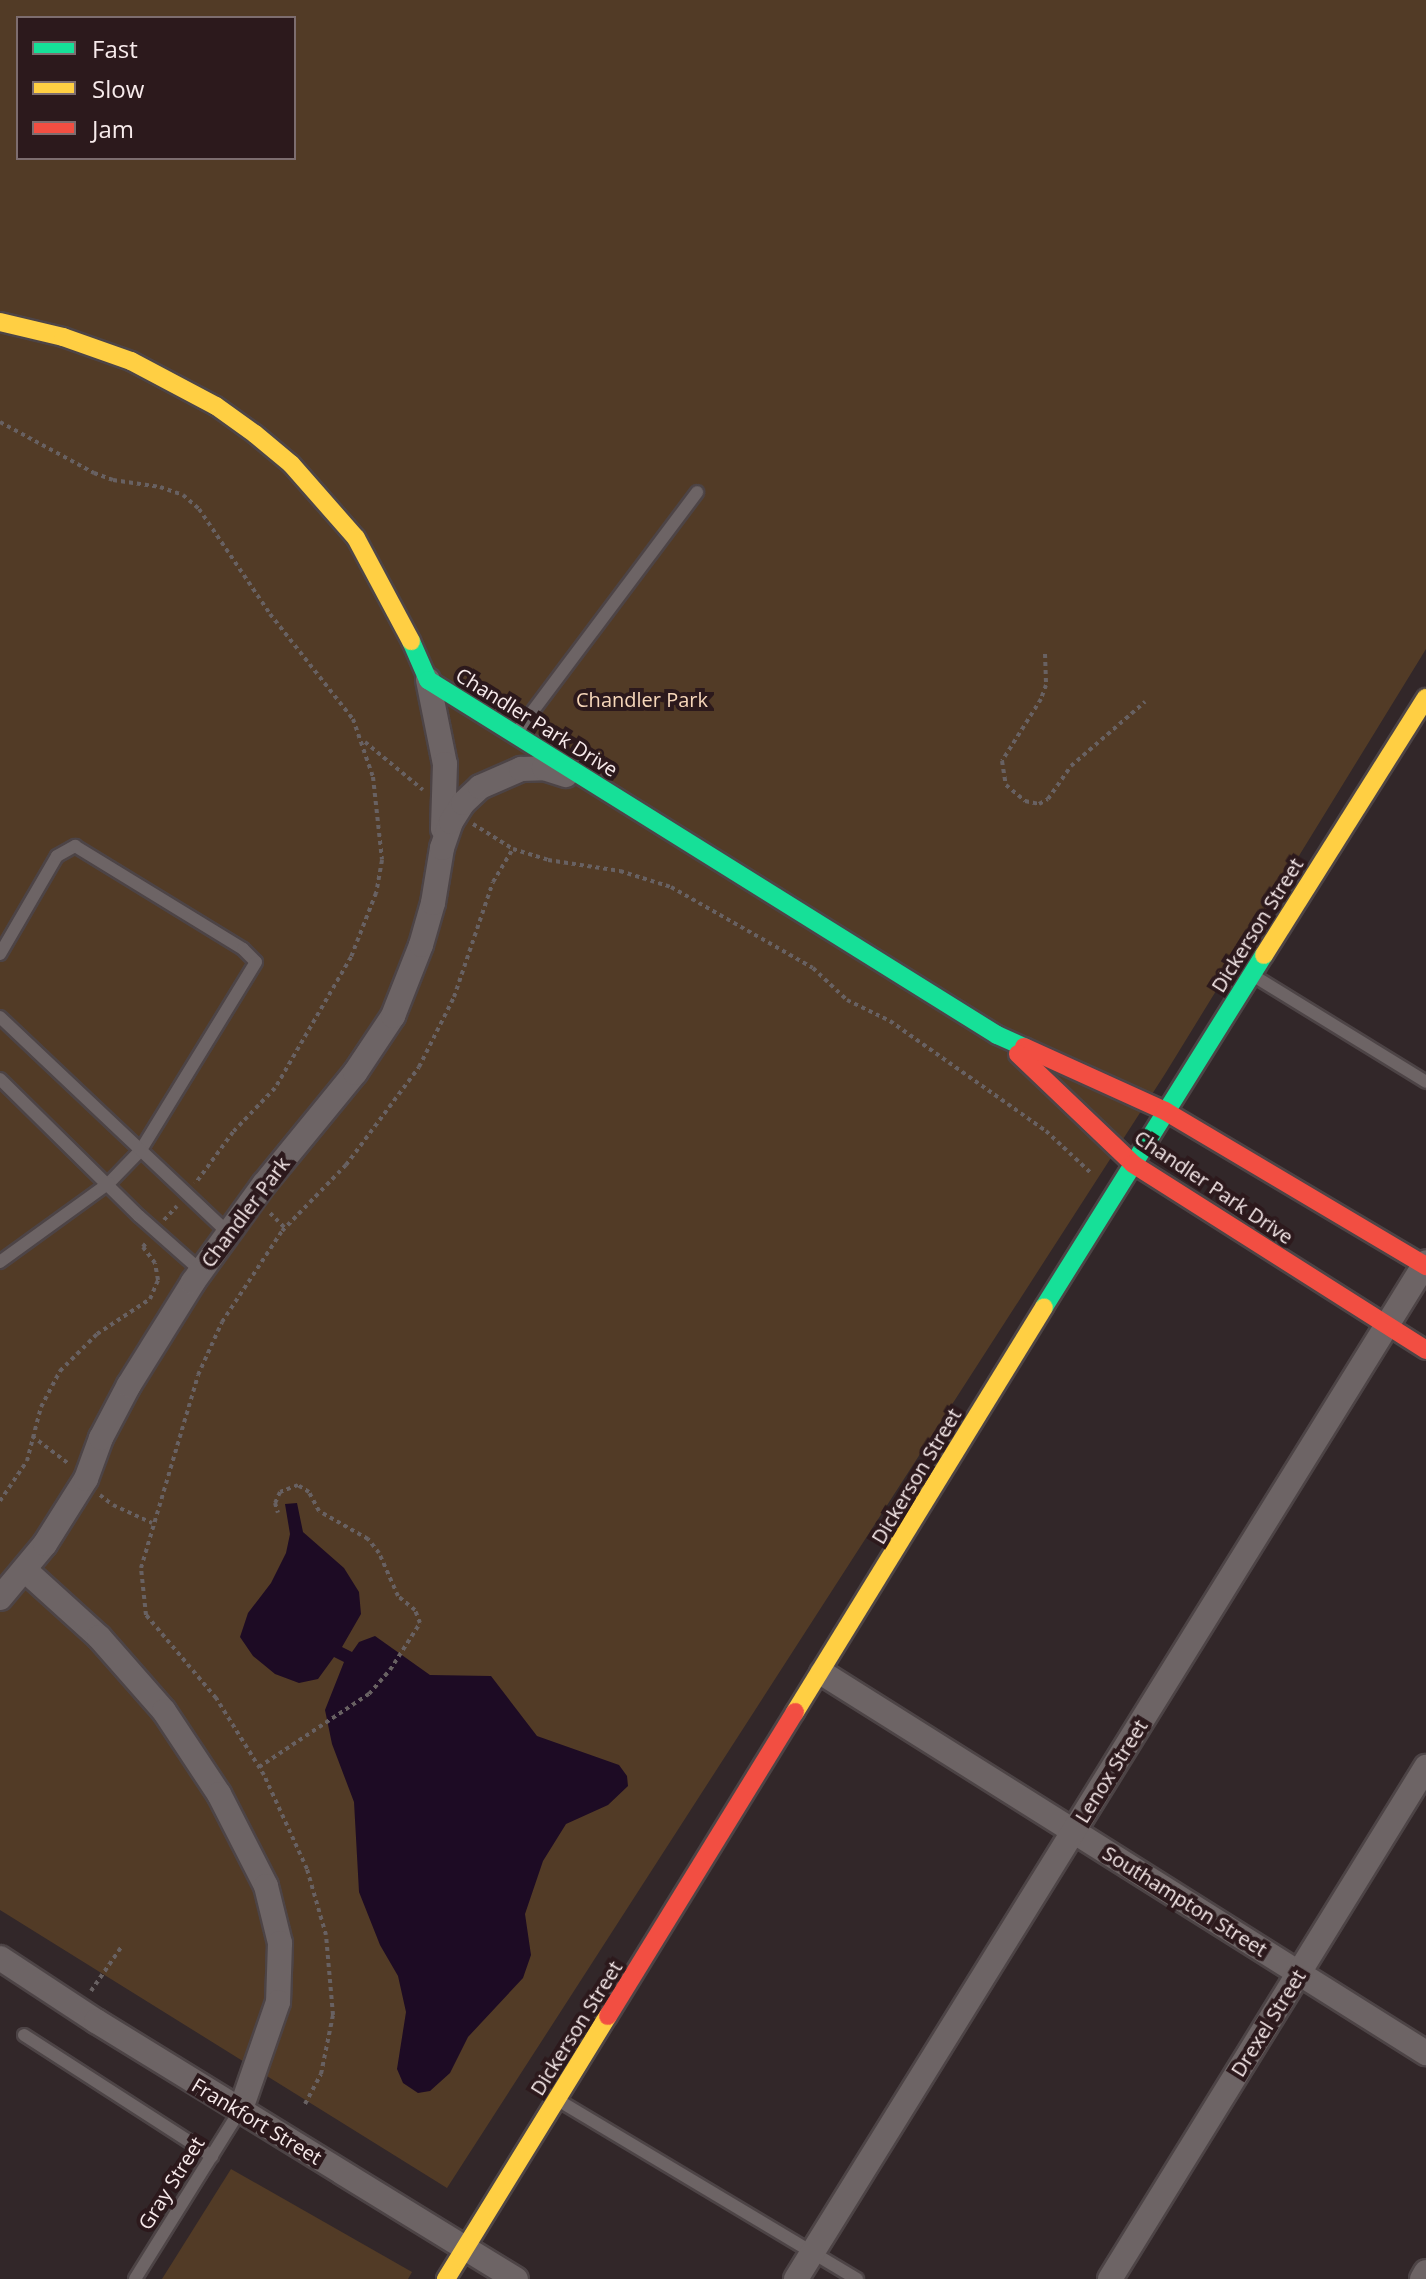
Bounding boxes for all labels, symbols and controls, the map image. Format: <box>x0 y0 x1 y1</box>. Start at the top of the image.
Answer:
legend <box>16 16 296 160</box>
text: Fast <box>92 32 138 65</box>
text: Slow <box>92 72 144 105</box>
text: Jam <box>92 112 134 145</box>
street label: Chandler Park Drive <box>452 663 622 781</box>
park label: Chandler Park <box>576 687 708 711</box>
street label: Dickerson Street <box>1206 853 1308 997</box>
street label: Chandler Park Drive <box>1130 1125 1298 1249</box>
street label: Chandler Park <box>196 1152 294 1272</box>
street label: Dickerson Street <box>866 1404 966 1548</box>
street label: Lenox Street <box>1070 1715 1152 1827</box>
street label: Southampton Street <box>1098 1841 1272 1961</box>
street label: Dickerson Street <box>525 1956 627 2100</box>
street label: Drexel Street <box>1226 1965 1310 2081</box>
street label: Frankfort Street <box>188 2073 326 2169</box>
street label: Gray Street <box>133 2132 209 2234</box>

